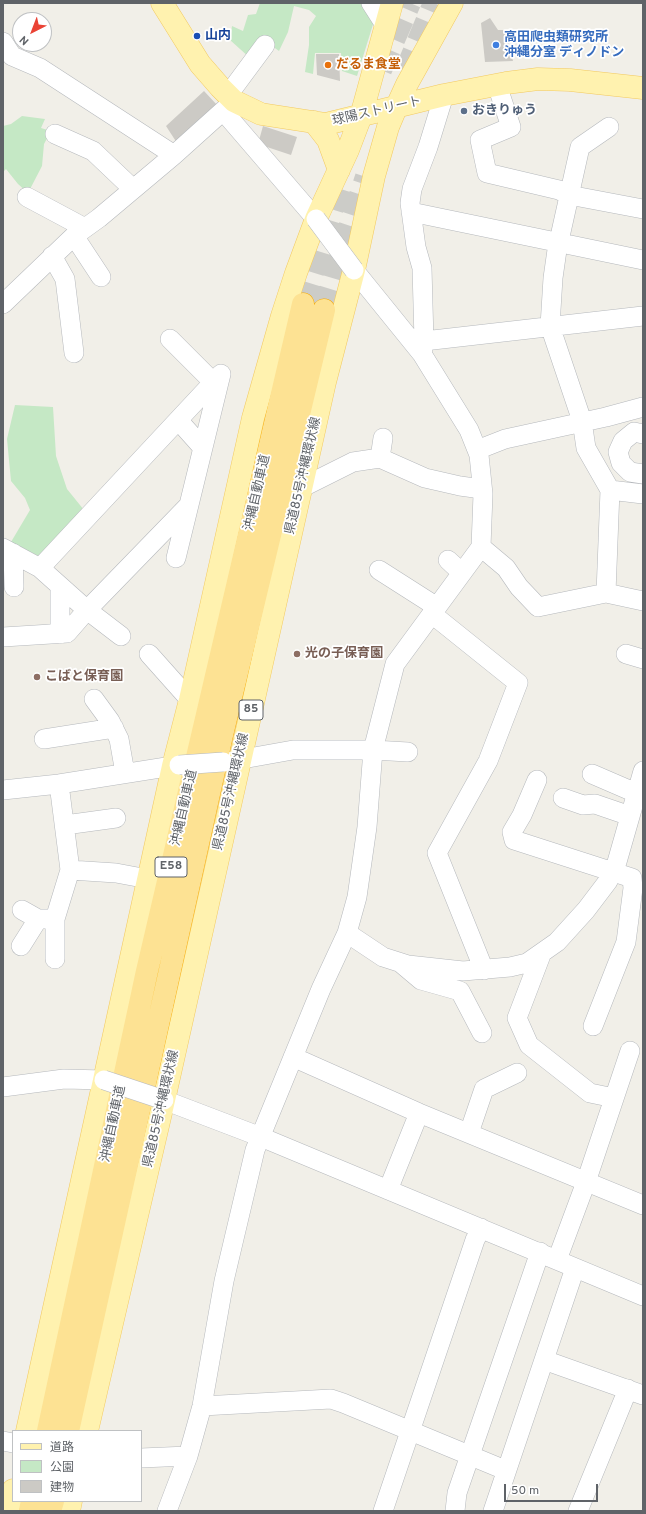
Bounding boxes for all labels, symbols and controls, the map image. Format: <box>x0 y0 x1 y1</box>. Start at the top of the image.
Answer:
north arrow <box>12 12 52 52</box>
place label: 山内 <box>205 28 231 44</box>
place label: 高田爬虫類研究所 沖縄分室 ディノドン <box>504 30 624 61</box>
marker: 山内 <box>192 31 202 41</box>
text: N <box>17 32 32 48</box>
marker: 高田爬虫類研究所 沖縄分室 ディノドン <box>491 40 501 50</box>
place label: だるま食堂 <box>336 57 401 73</box>
marker: だるま食堂 <box>323 60 333 70</box>
street label: 球陽ストリート <box>331 94 423 130</box>
place label: おきりゅう <box>472 103 537 119</box>
marker: おきりゅう <box>459 106 469 116</box>
street label: 県道85号沖縄環状線 <box>283 416 325 536</box>
street label: 沖縄自動車道 <box>242 453 274 533</box>
place label: 光の子保育園 <box>305 646 383 662</box>
marker: 光の子保育園 <box>292 649 302 659</box>
place label: こばと保育園 <box>45 669 123 685</box>
marker: こばと保育園 <box>32 672 42 682</box>
road number: 85 <box>239 700 263 720</box>
street label: 県道85号沖縄環状線 <box>211 732 253 852</box>
street label: 沖縄自動車道 <box>169 768 201 848</box>
road number: E58 <box>155 857 187 877</box>
street label: 県道85号沖縄環状線 <box>141 1049 183 1169</box>
street label: 沖縄自動車道 <box>98 1084 130 1164</box>
legend <box>12 1430 142 1502</box>
text: 道路 <box>50 1440 74 1456</box>
text: 公園 <box>50 1460 74 1476</box>
scale bar <box>506 1476 600 1502</box>
text: 建物 <box>50 1480 74 1496</box>
text: 50 m <box>511 1483 539 1499</box>

